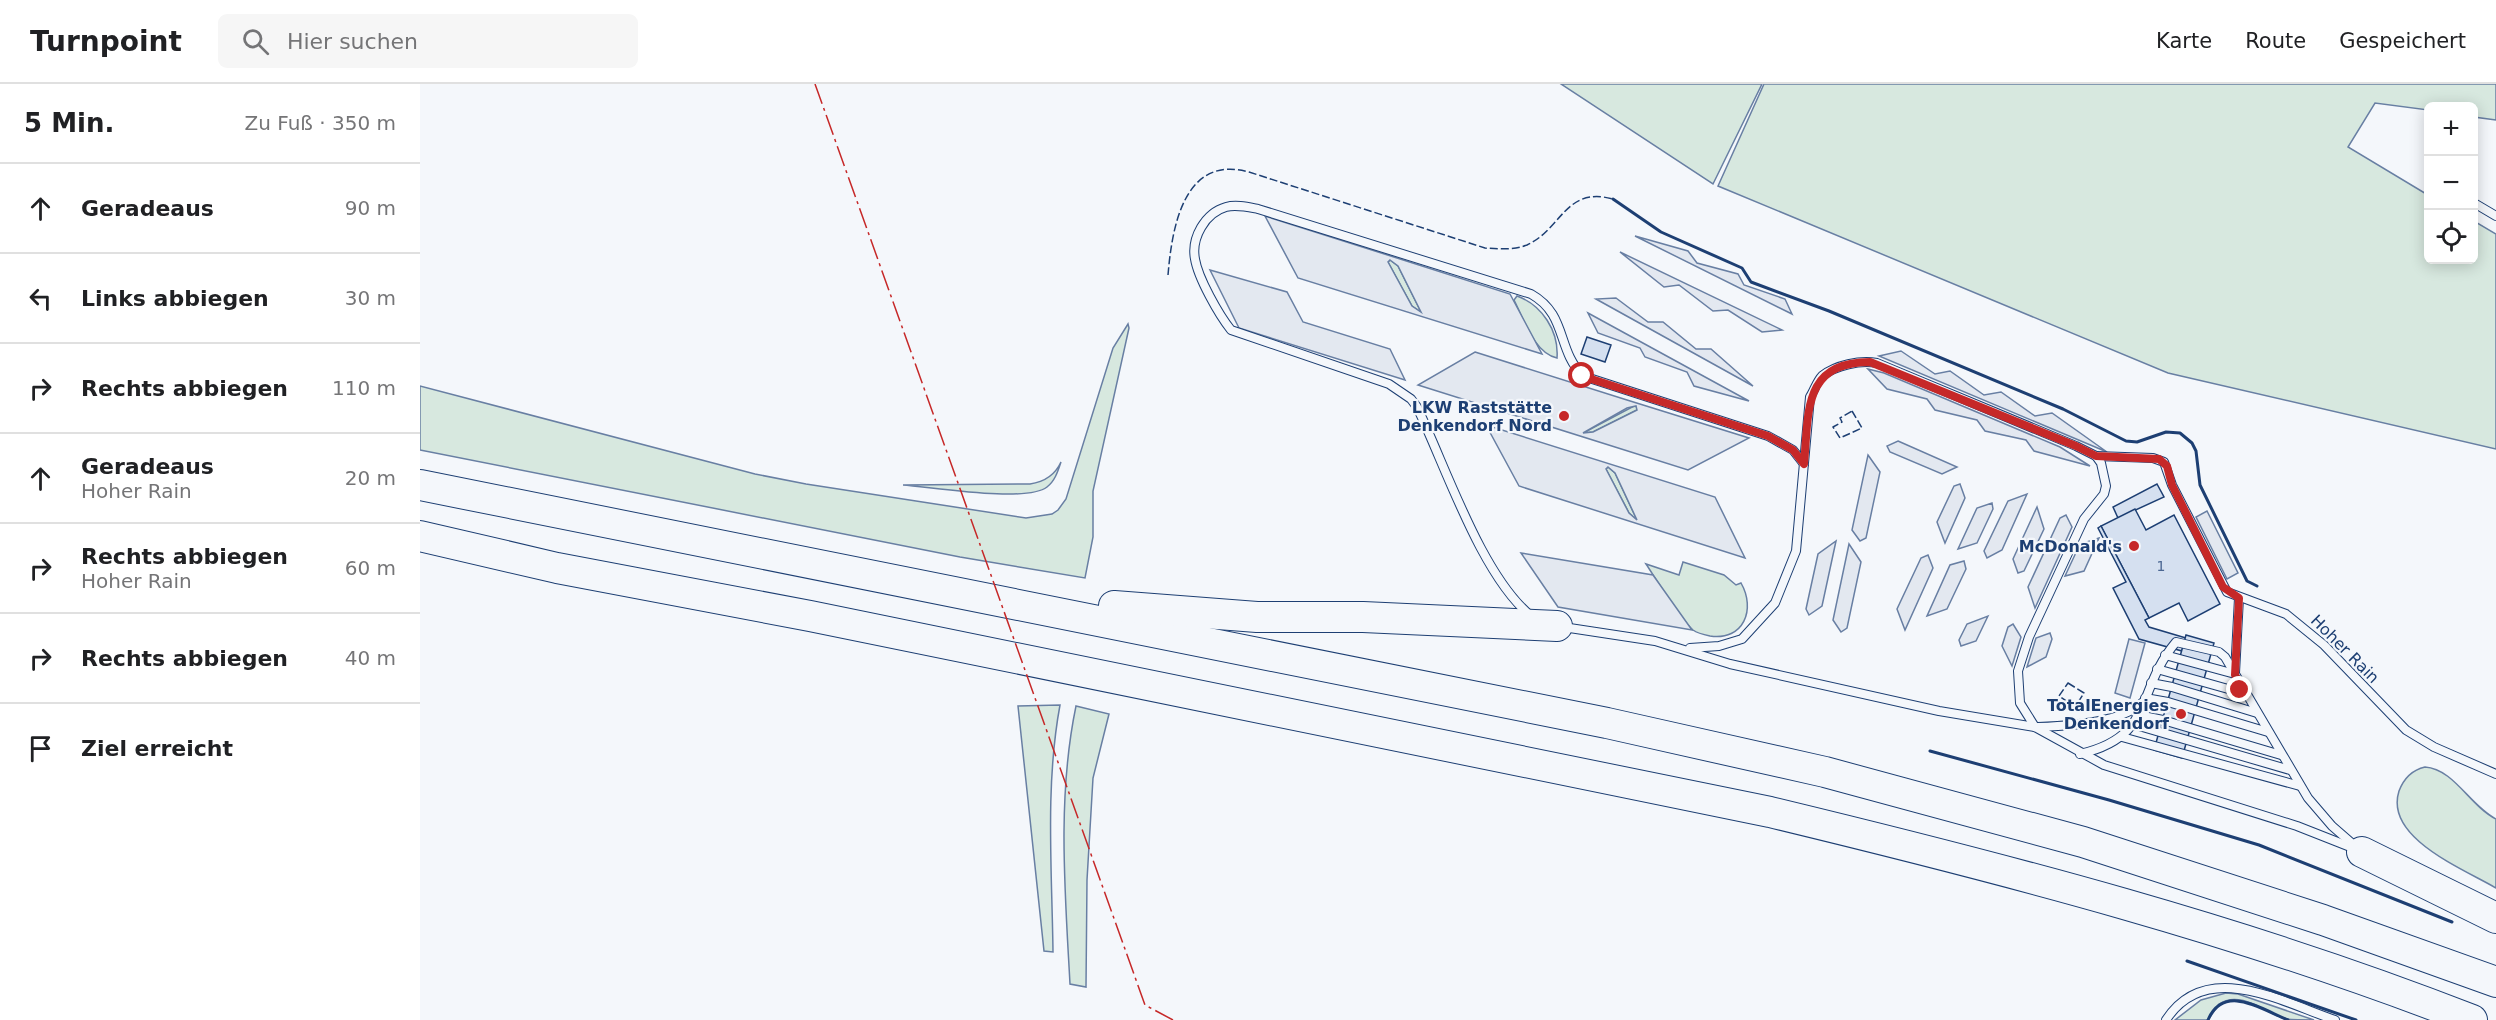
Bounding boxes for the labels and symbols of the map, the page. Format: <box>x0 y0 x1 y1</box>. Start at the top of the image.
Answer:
route start <box>1568 362 1594 388</box>
place label: LKW Raststätte Denkendorf Nord <box>1397 398 1552 435</box>
marker: LKW Raststätte Denkendorf Nord <box>1557 409 1571 423</box>
place label: McDonald's <box>2019 537 2122 556</box>
marker: McDonald's <box>2127 539 2141 553</box>
house number: 1 <box>2157 558 2165 574</box>
street label: Hoher Rain <box>2307 611 2383 687</box>
route end <box>2226 676 2252 702</box>
place label: TotalEnergies Denkendorf <box>2047 696 2170 733</box>
marker: TotalEnergies Denkendorf <box>2174 707 2188 721</box>

